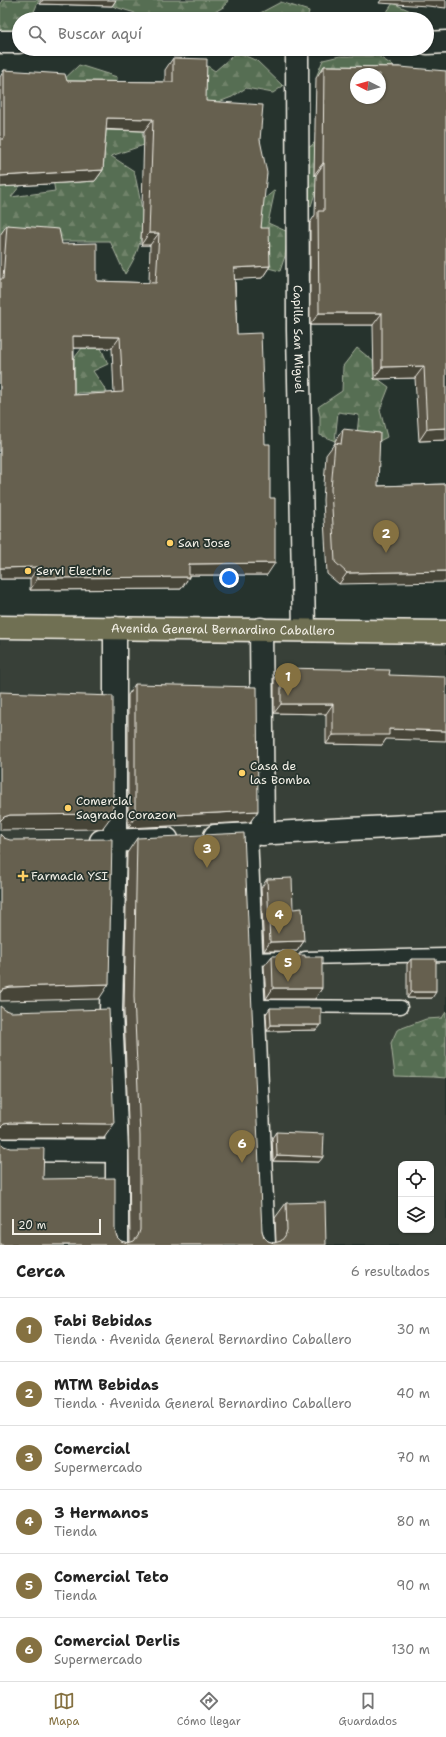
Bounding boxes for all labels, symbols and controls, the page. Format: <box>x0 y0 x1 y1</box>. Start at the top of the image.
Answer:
search box <box>12 12 434 56</box>
icon: search <box>26 23 48 45</box>
text: Buscar aquí <box>58 24 142 44</box>
north arrow <box>350 68 386 104</box>
street label: Capilla San Miguel <box>290 285 307 394</box>
pin: 2 <box>373 520 399 553</box>
place label: San Jose <box>178 535 230 551</box>
marker: San Jose <box>165 538 175 548</box>
place label: Servi Electric <box>36 563 111 579</box>
marker: Servi Electric <box>23 566 33 576</box>
your location <box>219 568 239 588</box>
street label: Avenida General Bernardino Caballero <box>111 620 335 639</box>
pin: 1 <box>275 663 301 696</box>
place label: Casa de las Bomba <box>250 758 311 788</box>
marker: Casa de las Bomba <box>237 768 247 778</box>
place label: Comercial Sagrado Corazon <box>76 793 176 823</box>
marker: Comercial Sagrado Corazon <box>63 803 73 813</box>
pin: 3 <box>194 835 220 868</box>
place label: Farmacia YSI <box>31 868 108 884</box>
marker: Farmacia YSI <box>18 871 28 881</box>
pin: 4 <box>266 901 292 934</box>
pin: 5 <box>275 949 301 982</box>
pin: 6 <box>229 1130 255 1163</box>
map controls <box>398 1161 434 1233</box>
button: locate <box>398 1161 434 1197</box>
button: layers <box>398 1197 434 1233</box>
scale bar <box>12 1217 101 1236</box>
text: 20 m <box>18 1218 46 1233</box>
text: Cerca <box>16 1260 65 1282</box>
text: 6 resultados <box>351 1263 430 1280</box>
text: Fabi Bebidas <box>54 1311 152 1331</box>
text: 1 <box>26 1321 32 1338</box>
text: 30 m <box>396 1321 430 1338</box>
text: Tienda · Avenida General Bernardino Caballero <box>54 1331 352 1348</box>
text: MTM Bebidas <box>54 1375 159 1395</box>
text: 2 <box>24 1385 34 1402</box>
text: 40 m <box>396 1385 430 1402</box>
text: Tienda · Avenida General Bernardino Caballero <box>54 1395 352 1412</box>
text: Comercial <box>54 1439 130 1459</box>
text: 3 <box>24 1449 34 1466</box>
text: 70 m <box>396 1449 430 1466</box>
text: Supermercado <box>54 1459 142 1476</box>
text: 3 Hermanos <box>54 1503 149 1523</box>
text: 4 <box>24 1513 34 1530</box>
text: 80 m <box>396 1513 430 1530</box>
text: Tienda <box>54 1523 97 1540</box>
text: Comercial Teto <box>54 1567 169 1587</box>
text: 5 <box>25 1577 33 1594</box>
text: 90 m <box>396 1577 430 1594</box>
text: Tienda <box>54 1587 97 1604</box>
text: Comercial Derlis <box>54 1631 180 1651</box>
text: 6 <box>24 1641 34 1658</box>
text: 130 m <box>392 1641 430 1658</box>
text: Supermercado <box>54 1651 142 1668</box>
tab: Mapa <box>49 1690 79 1729</box>
tab: Cómo llegar <box>177 1690 241 1729</box>
tab: Guardados <box>339 1690 397 1729</box>

